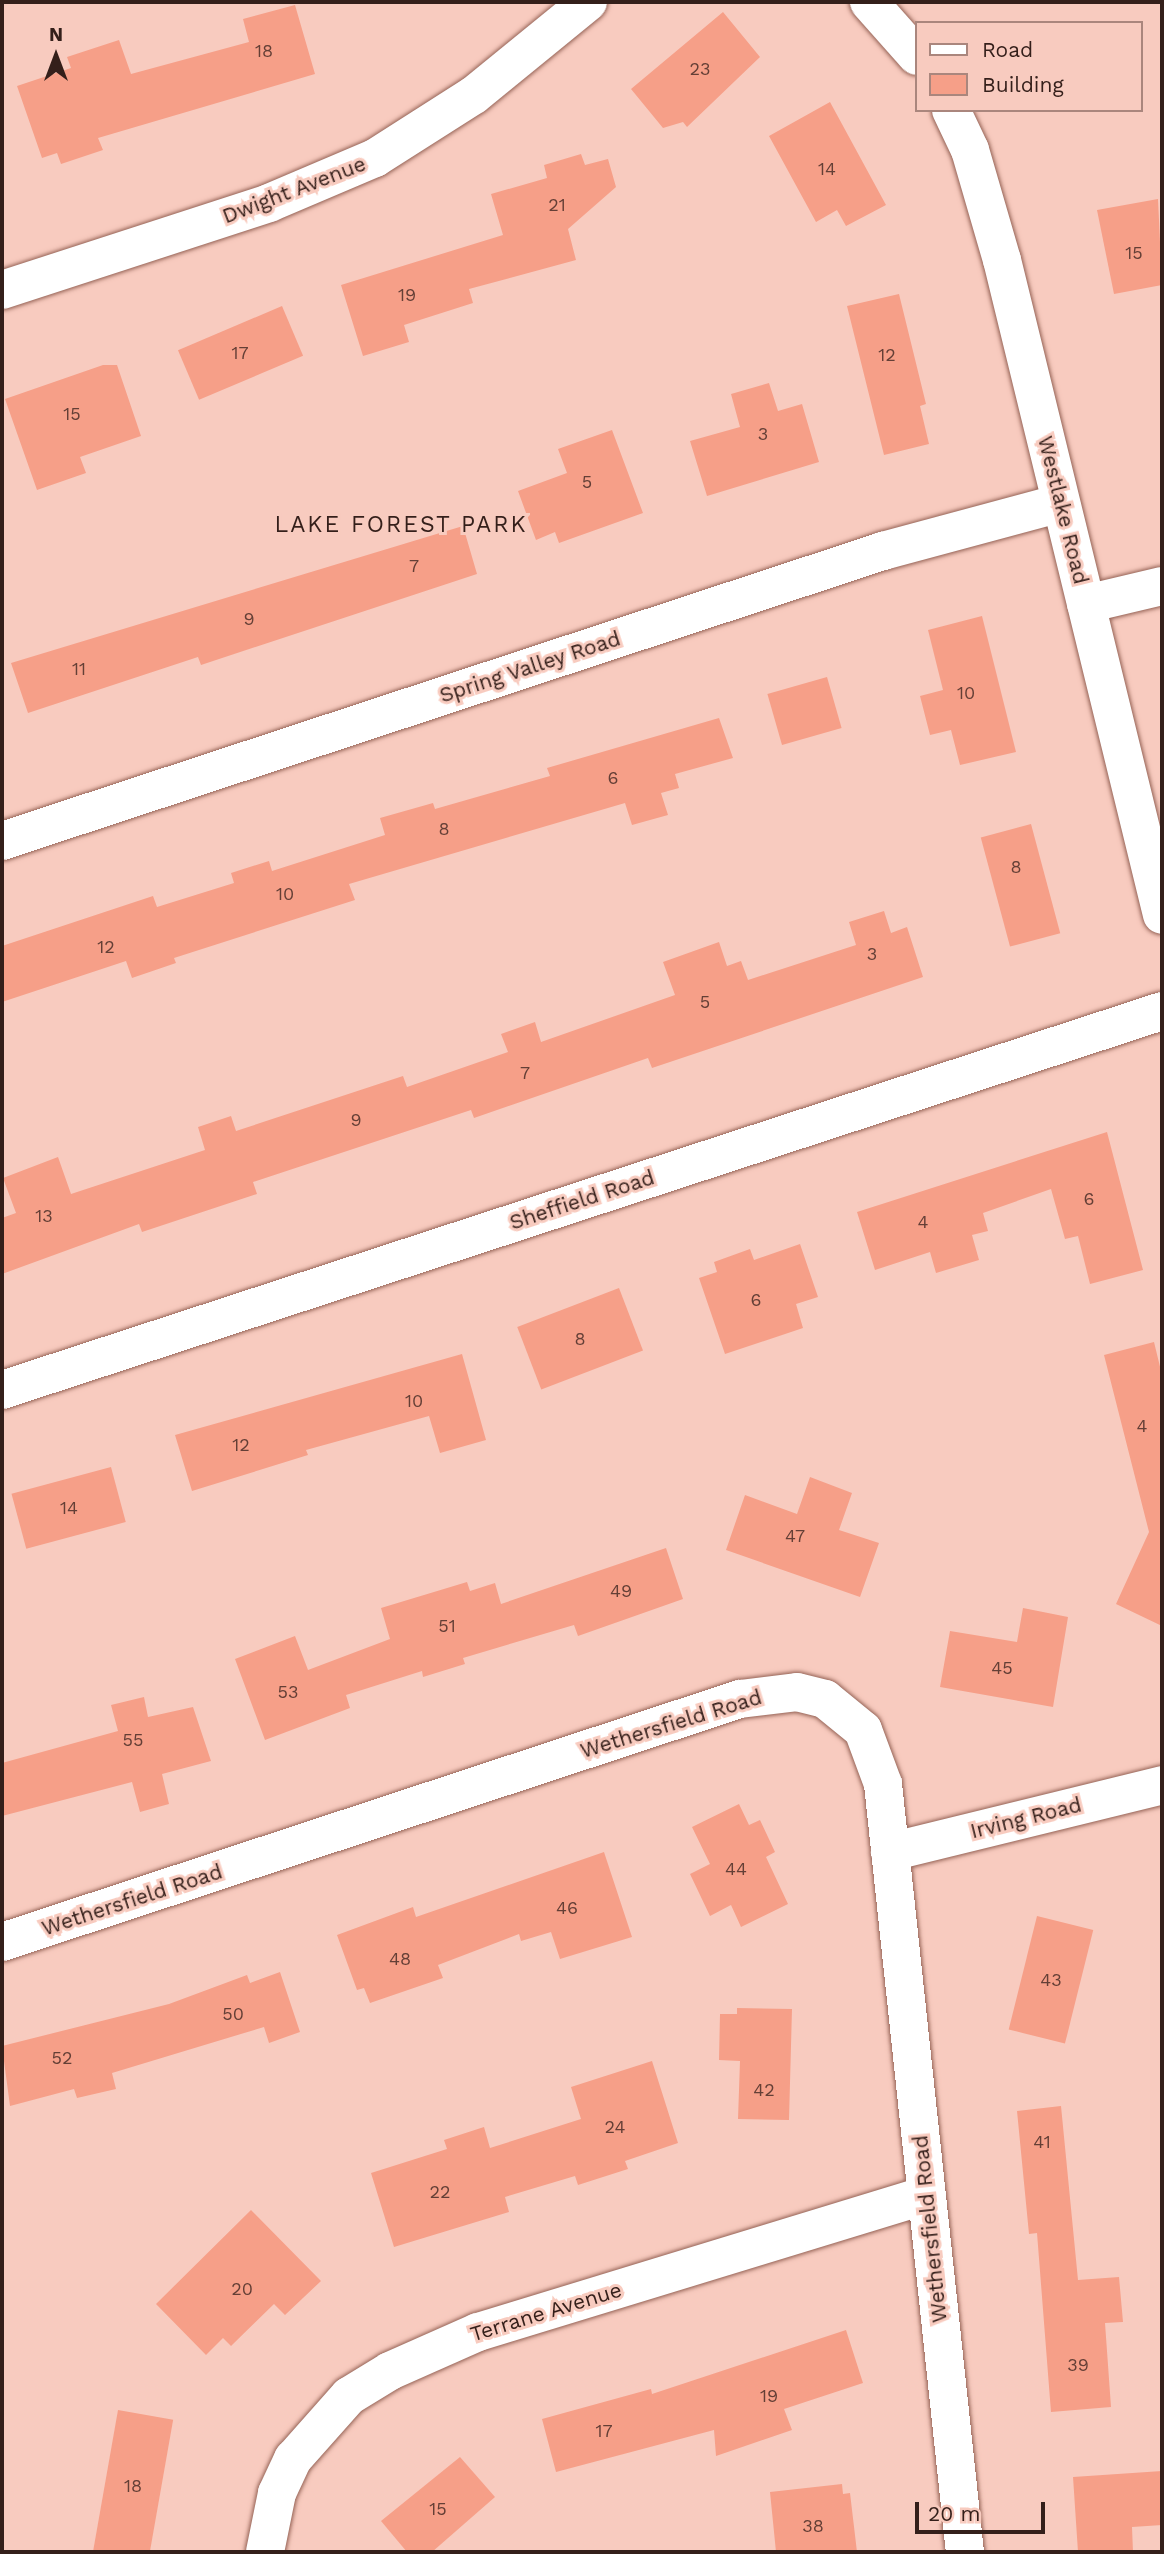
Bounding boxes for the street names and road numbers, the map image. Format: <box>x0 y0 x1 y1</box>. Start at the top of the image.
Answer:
street label: Dwight Avenue <box>218 151 370 229</box>
street label: Westlake Road <box>1032 433 1094 587</box>
street label: Spring Valley Road <box>436 626 624 708</box>
street label: Sheffield Road <box>506 1165 658 1235</box>
street label: Wethersfield Road <box>577 1684 765 1764</box>
street label: Irving Road <box>968 1792 1084 1844</box>
street label: Wethersfield Road <box>39 1859 225 1941</box>
street label: Wethersfield Road <box>908 2134 952 2324</box>
street label: Terrane Avenue <box>467 2277 625 2347</box>

